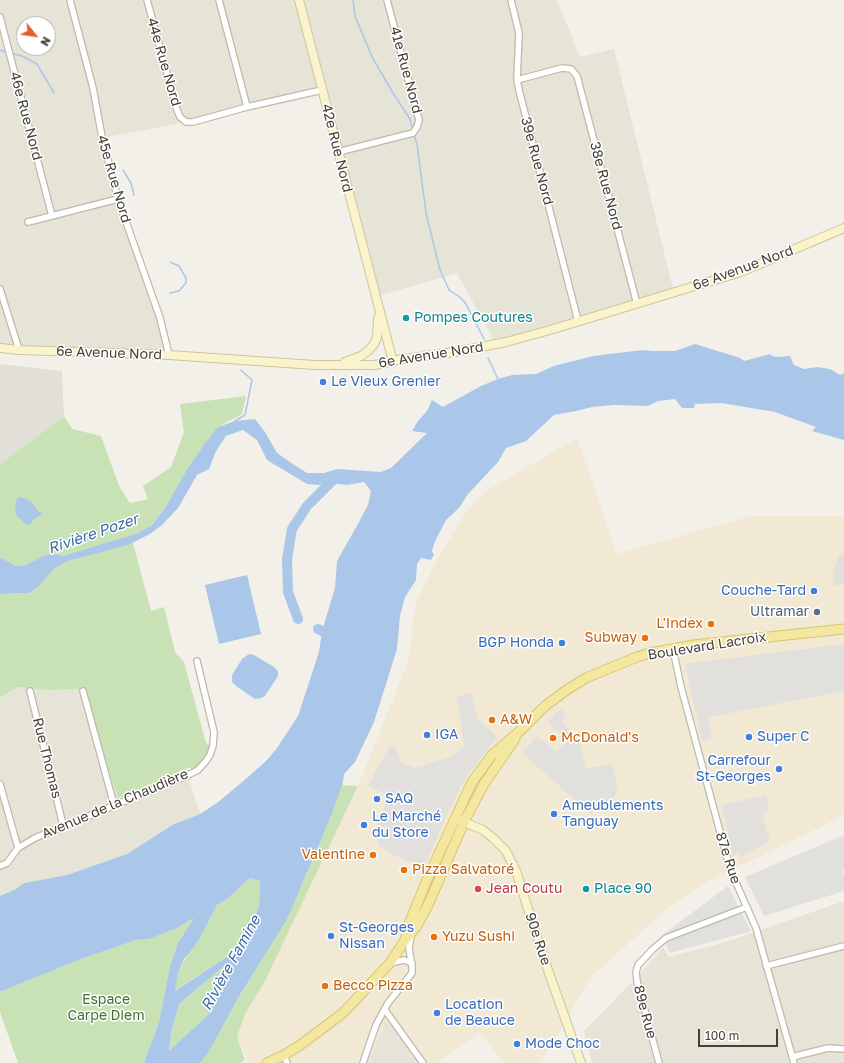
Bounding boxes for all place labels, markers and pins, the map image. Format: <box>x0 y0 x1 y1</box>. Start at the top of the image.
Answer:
place label: Pompes Coutures <box>414 310 533 326</box>
marker: Pompes Coutures <box>401 313 411 323</box>
place label: Le Vieux Grenier <box>331 374 441 390</box>
marker: Le Vieux Grenier <box>318 377 328 387</box>
place label: Couche-Tard <box>721 583 806 599</box>
marker: Couche-Tard <box>809 586 819 596</box>
place label: Ultramar <box>750 604 809 620</box>
marker: Ultramar <box>812 607 822 617</box>
place label: L'Index <box>656 616 703 632</box>
marker: L'Index <box>706 619 716 629</box>
place label: Subway <box>585 630 637 646</box>
marker: Subway <box>640 633 650 643</box>
place label: BGP Honda <box>478 635 554 651</box>
marker: BGP Honda <box>557 638 567 648</box>
place label: A&W <box>500 712 532 728</box>
marker: A&W <box>487 715 497 725</box>
place label: IGA <box>435 727 458 743</box>
place label: Super C <box>757 729 810 745</box>
marker: IGA <box>422 730 432 740</box>
place label: McDonald's <box>561 730 639 746</box>
marker: Super C <box>744 732 754 742</box>
marker: McDonald's <box>548 733 558 743</box>
place label: Carrefour St-Georges <box>696 753 771 786</box>
marker: Carrefour St-Georges <box>774 764 784 774</box>
place label: SAQ <box>385 791 413 807</box>
marker: SAQ <box>372 794 382 804</box>
place label: Ameublements Tanguay <box>562 798 663 830</box>
place label: Le Marché du Store <box>372 809 441 842</box>
marker: Ameublements Tanguay <box>549 809 559 819</box>
marker: Le Marché du Store <box>359 820 369 830</box>
place label: Valentine <box>302 847 365 863</box>
marker: Valentine <box>368 850 378 860</box>
place label: Pizza Salvatoré <box>412 862 514 878</box>
marker: Pizza Salvatoré <box>399 865 409 875</box>
place label: Jean Coutu <box>486 881 562 897</box>
place label: Place 90 <box>594 881 652 897</box>
marker: Jean Coutu <box>473 884 483 894</box>
marker: Place 90 <box>581 884 591 894</box>
place label: St-Georges Nissan <box>339 920 414 952</box>
place label: Yuzu Sushi <box>442 929 515 945</box>
marker: St-Georges Nissan <box>326 931 336 941</box>
marker: Yuzu Sushi <box>429 932 439 942</box>
place label: Becco Pizza <box>333 978 413 994</box>
marker: Becco Pizza <box>320 981 330 991</box>
place label: Location de Beauce <box>445 997 515 1030</box>
marker: Location de Beauce <box>432 1008 442 1018</box>
place label: Mode Choc <box>525 1036 600 1052</box>
marker: Mode Choc <box>512 1039 522 1049</box>

